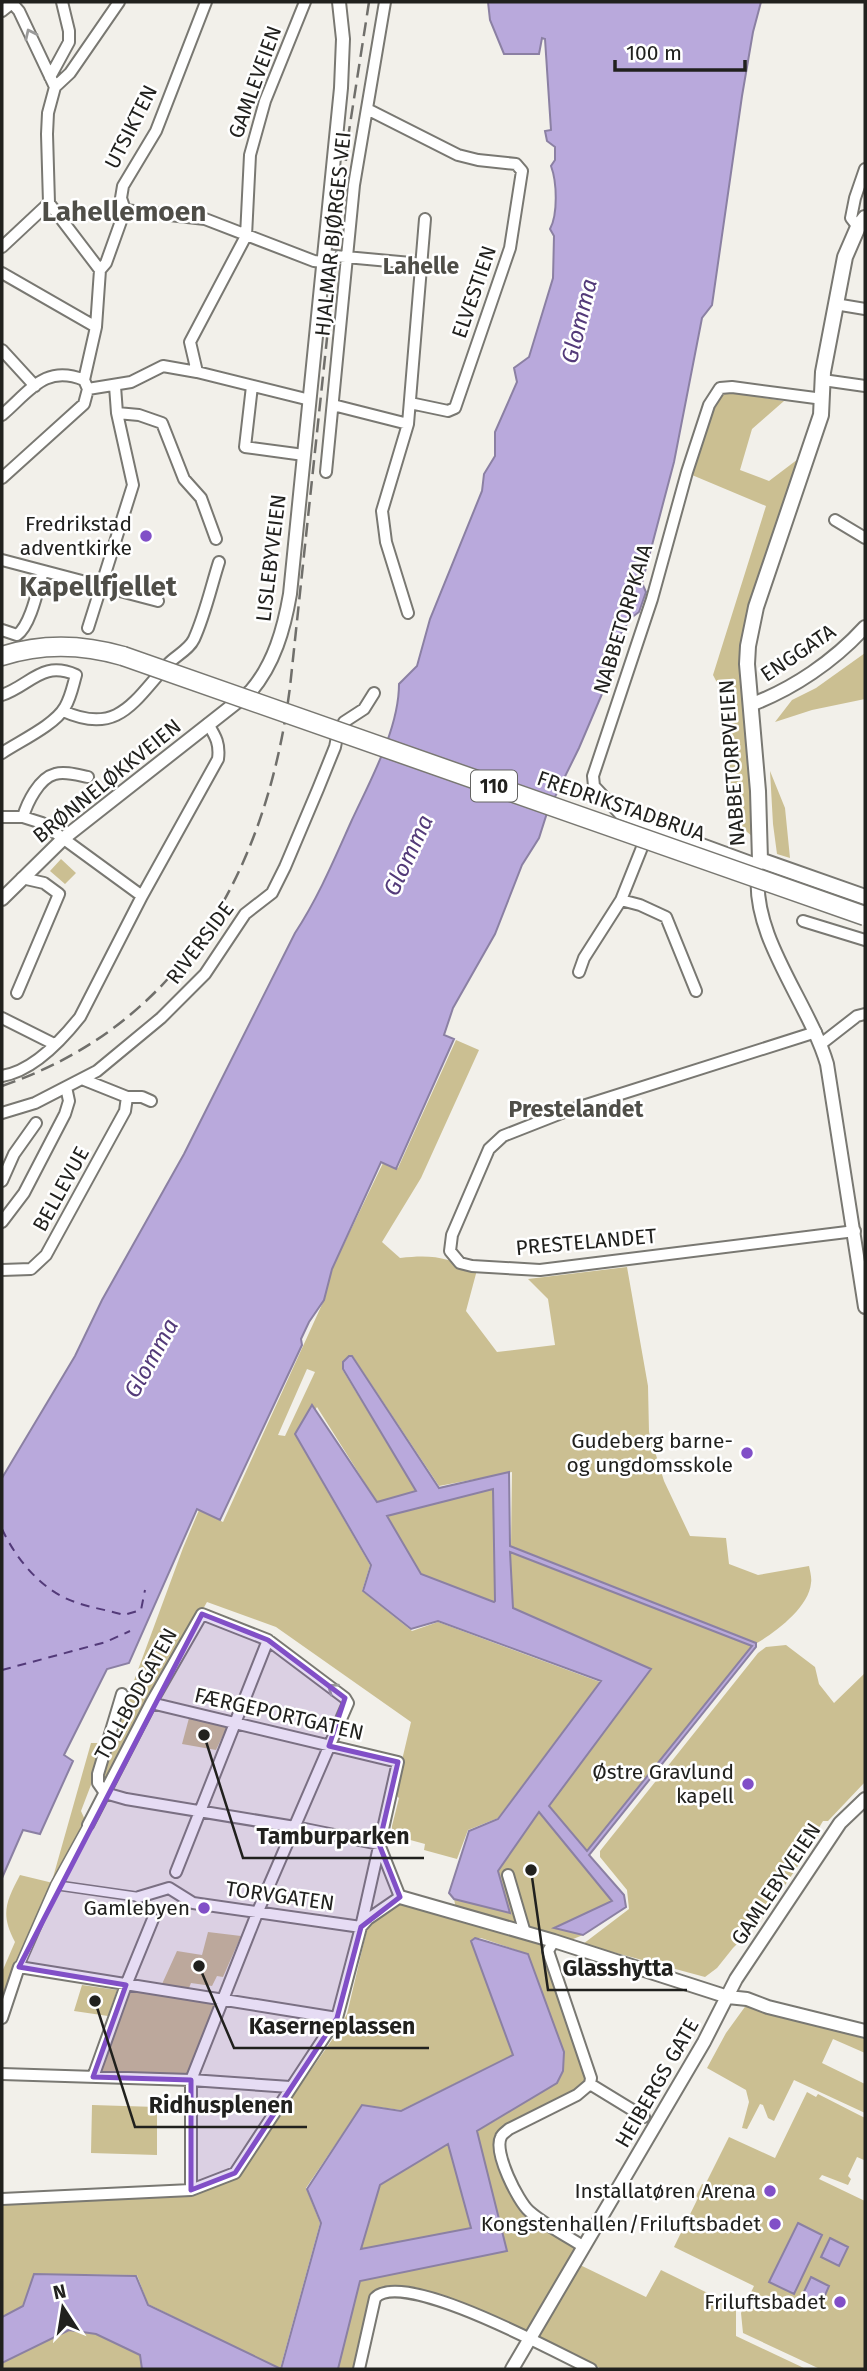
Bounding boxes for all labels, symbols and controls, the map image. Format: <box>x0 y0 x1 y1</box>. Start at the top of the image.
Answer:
street label: GAMLEVEIEN <box>223 22 287 142</box>
scale bar <box>615 28 744 72</box>
one-way arrow <box>24 29 38 41</box>
text: 100 m <box>626 40 682 66</box>
street label: UTSIKTEN <box>99 81 163 173</box>
street label: HJALMAR BJØRGES VEI <box>309 130 357 338</box>
district label: Lahellemoen <box>42 195 206 228</box>
street label: ELVESTIEN <box>446 242 502 342</box>
district label: Lahelle <box>383 252 459 280</box>
water label: Glomma <box>555 276 603 366</box>
street label: LISLEBYVEIEN <box>250 493 292 623</box>
place label: Fredrikstad adventkirke <box>20 511 132 561</box>
marker: Fredrikstad adventkirke <box>138 528 154 544</box>
street label: NABBETORPKAIA <box>588 541 658 697</box>
district label: Kapellfjellet <box>19 570 178 603</box>
street label: ENGGATA <box>756 618 840 688</box>
street label: NABBETORPVEIEN <box>713 679 751 847</box>
street label: BRØNNELØKKVEIEN <box>28 713 186 849</box>
street label: FREDRIKSTADBRUA <box>533 765 709 847</box>
road number: 110 <box>471 771 517 802</box>
water label: Glomma <box>377 810 439 900</box>
street label: RIVERSIDE <box>160 897 240 989</box>
district label: Prestelandet <box>509 1095 645 1123</box>
street label: BELLEVUE <box>27 1142 95 1236</box>
street label: PRESTELANDET <box>514 1223 658 1261</box>
water label: Glomma <box>118 1313 184 1403</box>
place label: Gudeberg barne- og ungdomsskole <box>567 1428 733 1478</box>
marker: Gudeberg barne- og ungdomsskole <box>739 1445 755 1461</box>
street label: TOLLBODGATEN <box>89 1623 183 1765</box>
street label: FÆRGEPORTGATEN <box>192 1682 366 1746</box>
one-way arrow <box>327 1684 340 1697</box>
place label: Østre Gravlund kapell <box>592 1759 734 1809</box>
marker: Østre Gravlund kapell <box>740 1776 756 1792</box>
callout: Tamburparken <box>243 1814 424 1858</box>
street label: GAMLEBYVEIEN <box>726 1818 826 1950</box>
text: Tamburparken <box>256 1822 410 1850</box>
street label: TORVGATEN <box>224 1876 336 1916</box>
place label: Gamlebyen <box>83 1895 190 1921</box>
marker: Gamlebyen <box>196 1900 212 1916</box>
callout: Glasshytta <box>548 1946 687 1990</box>
text: Glasshytta <box>562 1954 674 1982</box>
callout: Kaserneplassen <box>234 2004 429 2048</box>
text: Kaserneplassen <box>249 2012 415 2040</box>
street label: HEIBERGS GATE <box>610 2014 704 2152</box>
callout: Ridhusplenen <box>135 2083 307 2127</box>
text: Ridhusplenen <box>149 2091 293 2119</box>
place label: Installatøren Arena <box>574 2178 756 2204</box>
marker: Installatøren Arena <box>762 2183 778 2199</box>
place label: Kongstenhallen/Friluftsbadet <box>481 2211 761 2237</box>
marker: Kongstenhallen/Friluftsbadet <box>767 2216 783 2232</box>
north arrow <box>28 2273 98 2343</box>
text: N <box>51 2279 68 2304</box>
place label: Friluftsbadet <box>704 2289 826 2315</box>
marker: Friluftsbadet <box>832 2294 848 2310</box>

